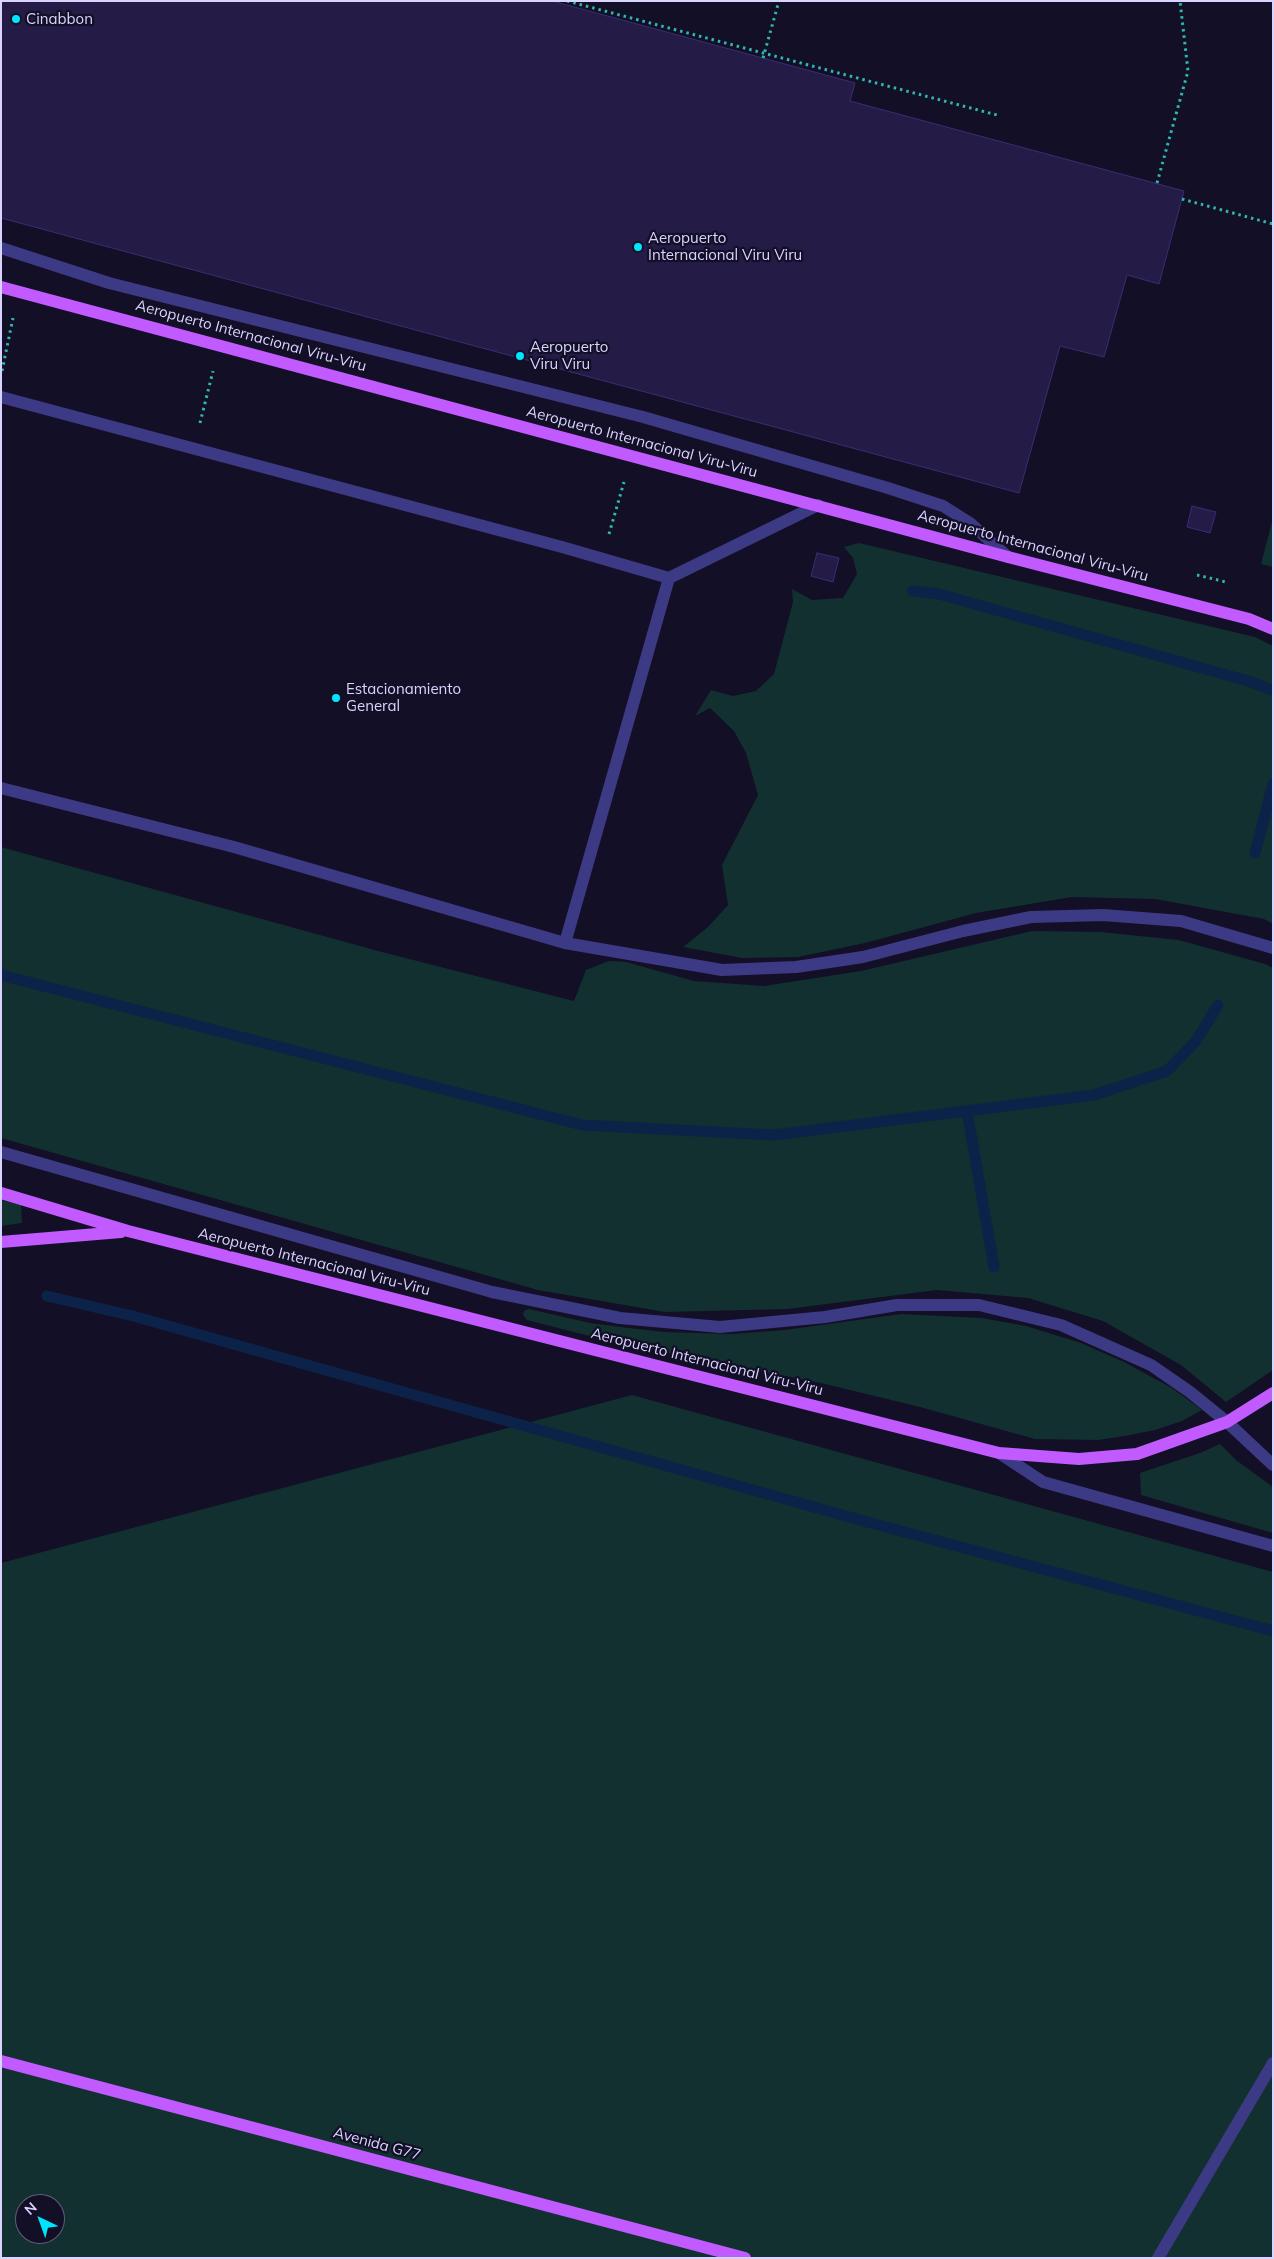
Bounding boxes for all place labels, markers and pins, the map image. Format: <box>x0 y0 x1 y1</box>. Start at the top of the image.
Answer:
place label: Cinabbon <box>26 10 93 28</box>
marker: Cinabbon <box>10 13 22 25</box>
place label: Aeropuerto Internacional Viru Viru <box>648 229 802 264</box>
marker: Aeropuerto Internacional Viru Viru <box>632 241 644 253</box>
place label: Aeropuerto Viru Viru <box>530 338 608 373</box>
marker: Aeropuerto Viru Viru <box>514 350 526 362</box>
place label: Estacionamiento General <box>346 680 461 715</box>
marker: Estacionamiento General <box>330 692 342 704</box>

